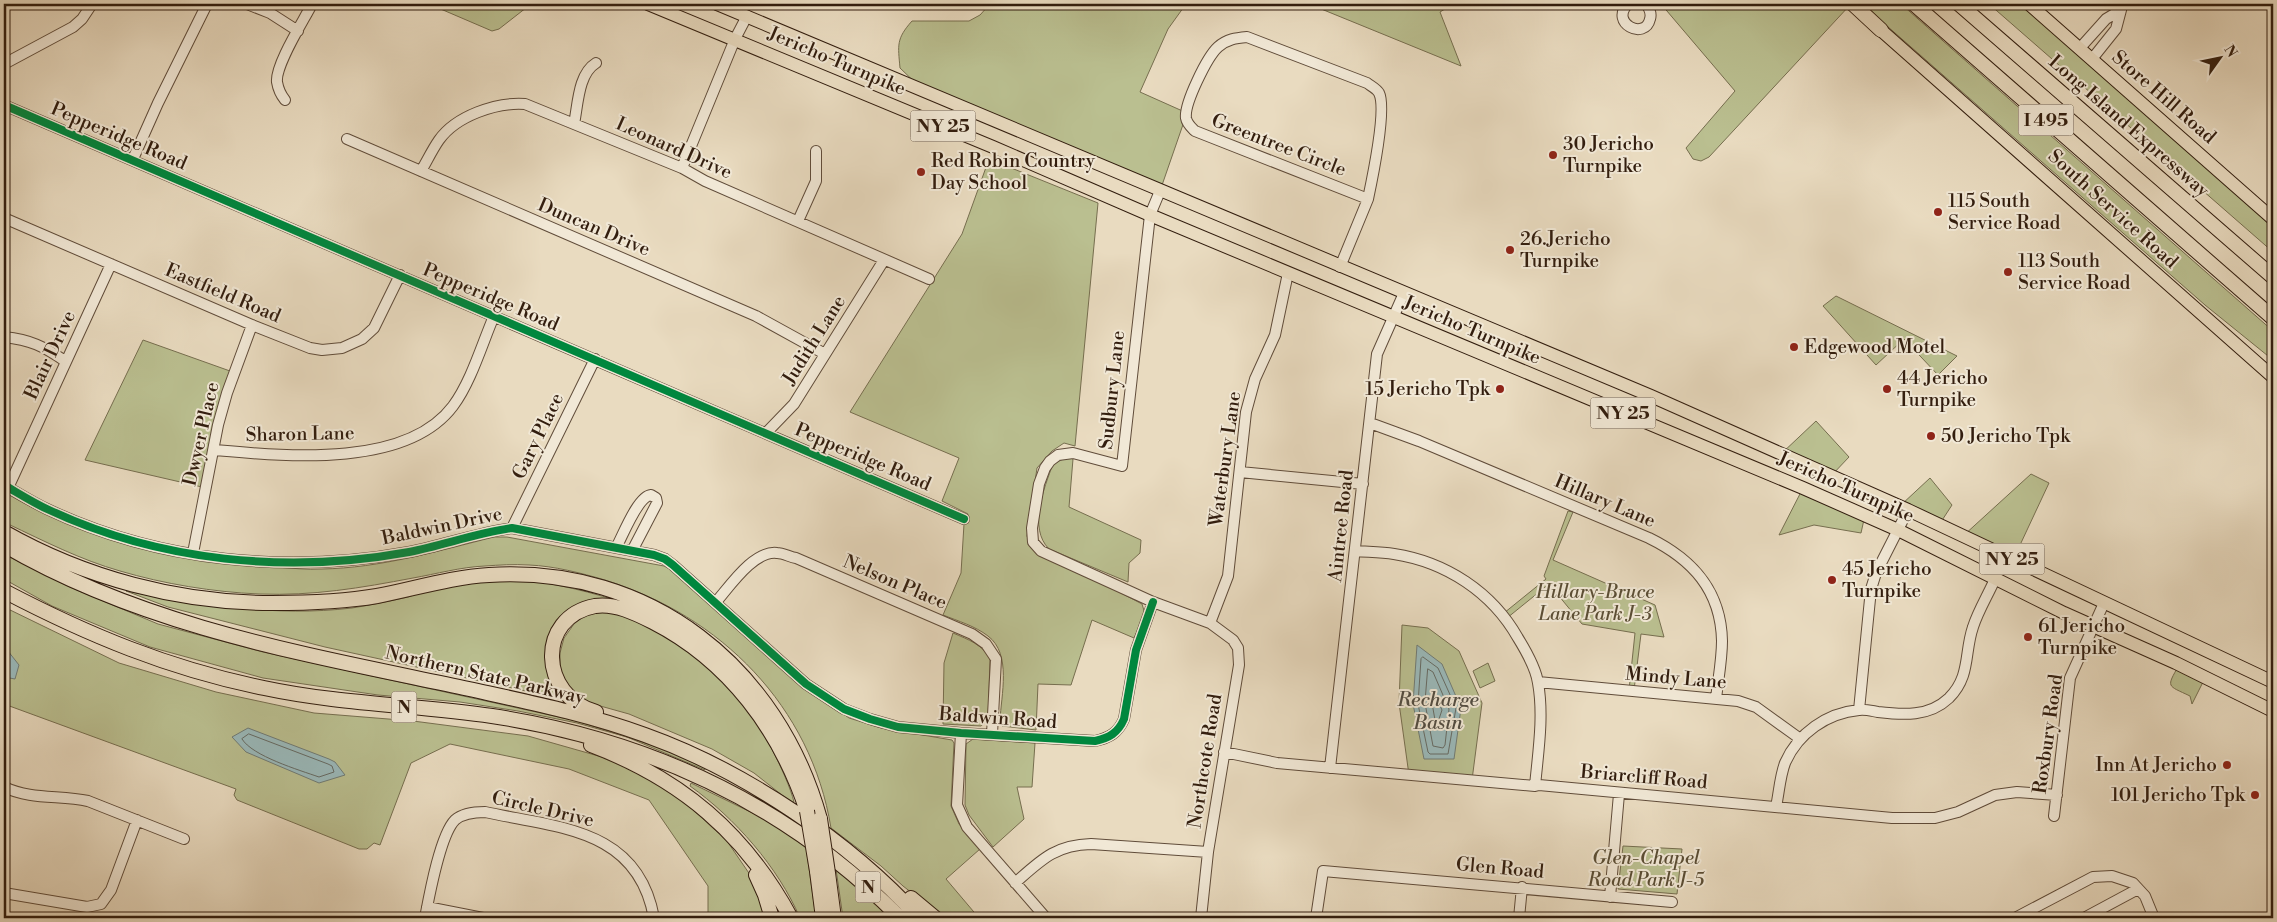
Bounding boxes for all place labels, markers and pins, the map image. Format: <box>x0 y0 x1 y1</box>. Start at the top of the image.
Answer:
place label: 30 Jericho Turnpike <box>1563 132 1654 178</box>
place label: Red Robin Country Day School <box>931 149 1096 195</box>
marker: 30 Jericho Turnpike <box>1547 149 1559 161</box>
marker: Red Robin Country Day School <box>915 166 927 178</box>
place label: 115 South Service Road <box>1948 189 2061 235</box>
marker: 115 South Service Road <box>1932 206 1944 218</box>
place label: 26.Jericho Turnpike <box>1520 227 1611 273</box>
marker: 26.Jericho Turnpike <box>1504 244 1516 256</box>
place label: 113 South Service Road <box>2018 249 2131 295</box>
marker: 113 South Service Road <box>2002 266 2014 278</box>
place label: Edgewood Motel <box>1804 335 1946 359</box>
marker: Edgewood Motel <box>1788 341 1800 353</box>
place label: 44 Jericho Turnpike <box>1897 366 1988 412</box>
place label: 15 Jericho Tpk <box>1365 377 1491 401</box>
marker: 15 Jericho Tpk <box>1494 383 1506 395</box>
marker: 44 Jericho Turnpike <box>1881 383 1893 395</box>
place label: 50 Jericho Tpk <box>1941 424 2071 448</box>
marker: 50 Jericho Tpk <box>1925 430 1937 442</box>
place label: 45 Jericho Turnpike <box>1842 557 1932 603</box>
marker: 45 Jericho Turnpike <box>1826 574 1838 586</box>
place label: 61 Jericho Turnpike <box>2038 614 2125 660</box>
marker: 61 Jericho Turnpike <box>2022 631 2034 643</box>
place label: Inn At Jericho <box>2096 753 2217 777</box>
marker: Inn At Jericho <box>2221 759 2233 771</box>
place label: 101 Jericho Tpk <box>2111 783 2246 807</box>
marker: 101 Jericho Tpk <box>2249 789 2261 801</box>

